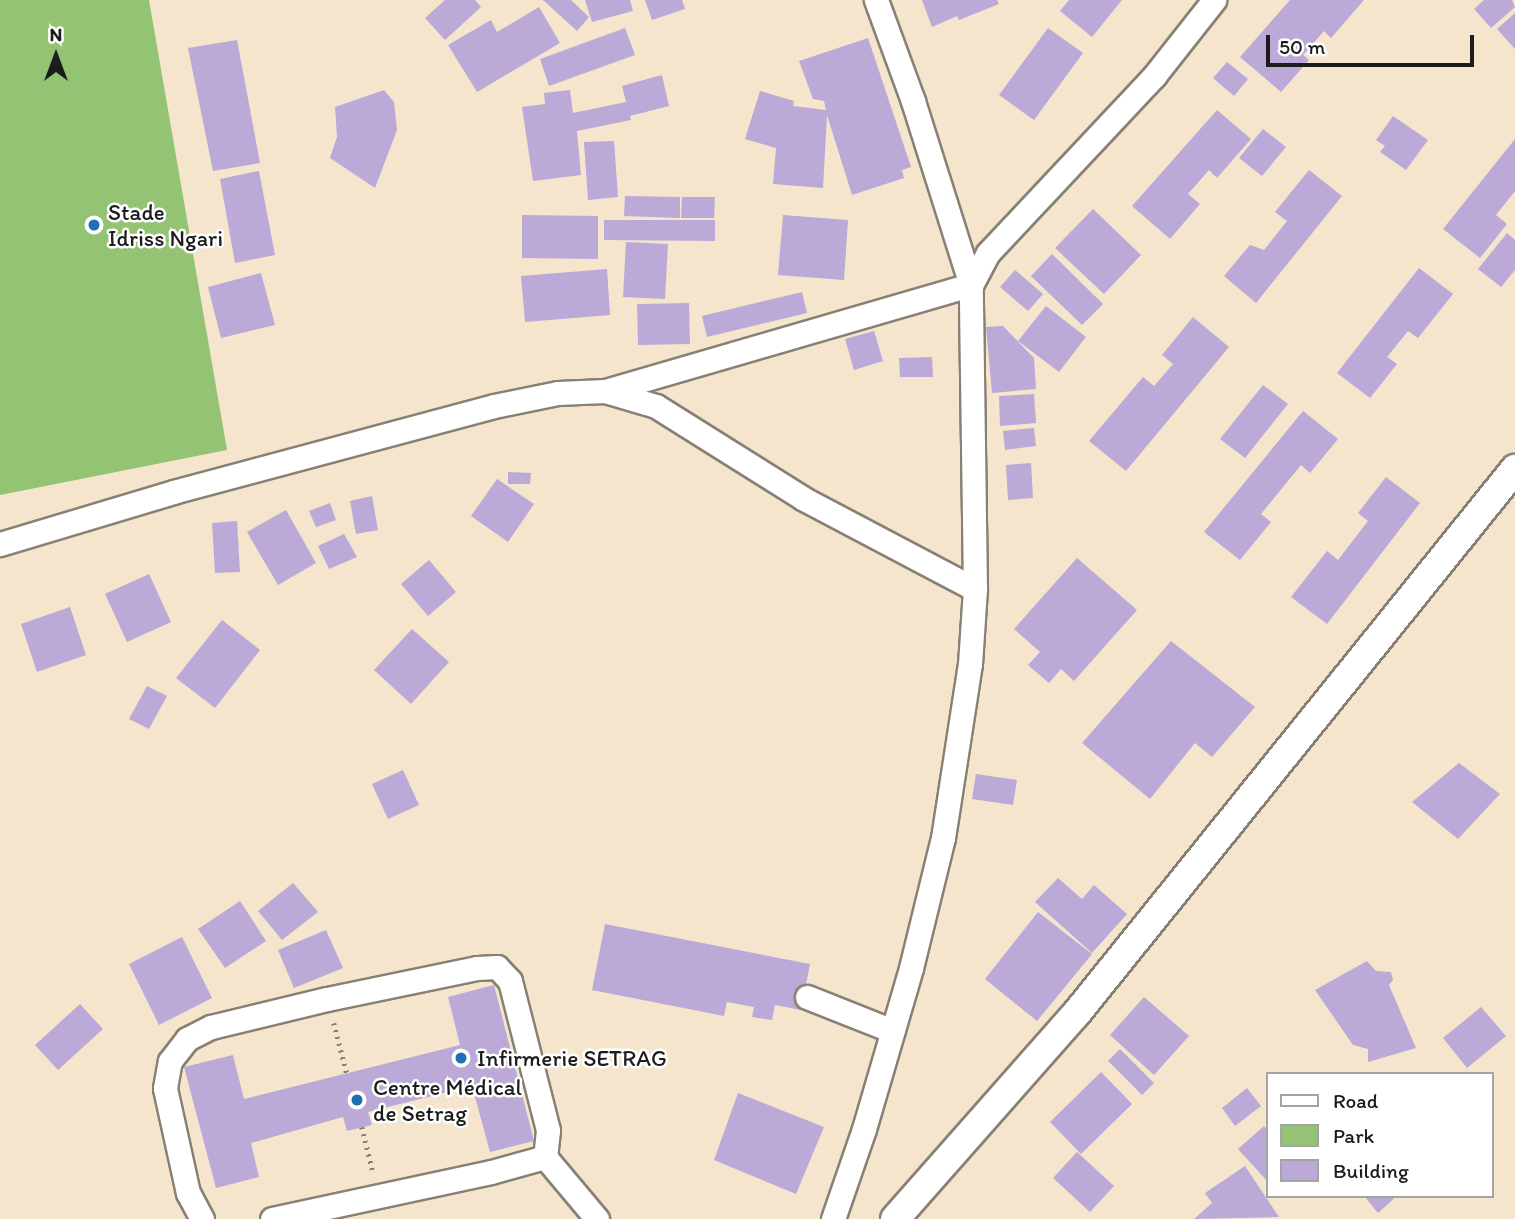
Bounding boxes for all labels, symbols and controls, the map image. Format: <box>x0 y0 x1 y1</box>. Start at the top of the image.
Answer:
north arrow <box>21 21 91 91</box>
scale bar <box>1270 21 1478 65</box>
text: N <box>50 23 62 46</box>
text: 50 m <box>1279 34 1325 59</box>
place label: Stade Idriss Ngari <box>108 198 223 252</box>
marker: Stade Idriss Ngari <box>86 217 102 233</box>
place label: Infirmerie SETRAG <box>477 1044 667 1072</box>
marker: Infirmerie SETRAG <box>451 1048 471 1068</box>
legend <box>1266 1072 1494 1198</box>
place label: Centre Médical de Setrag <box>373 1073 522 1127</box>
text: Road <box>1333 1088 1378 1113</box>
marker: Centre Médical de Setrag <box>347 1090 367 1110</box>
text: Park <box>1333 1123 1374 1148</box>
text: Building <box>1333 1158 1409 1183</box>

